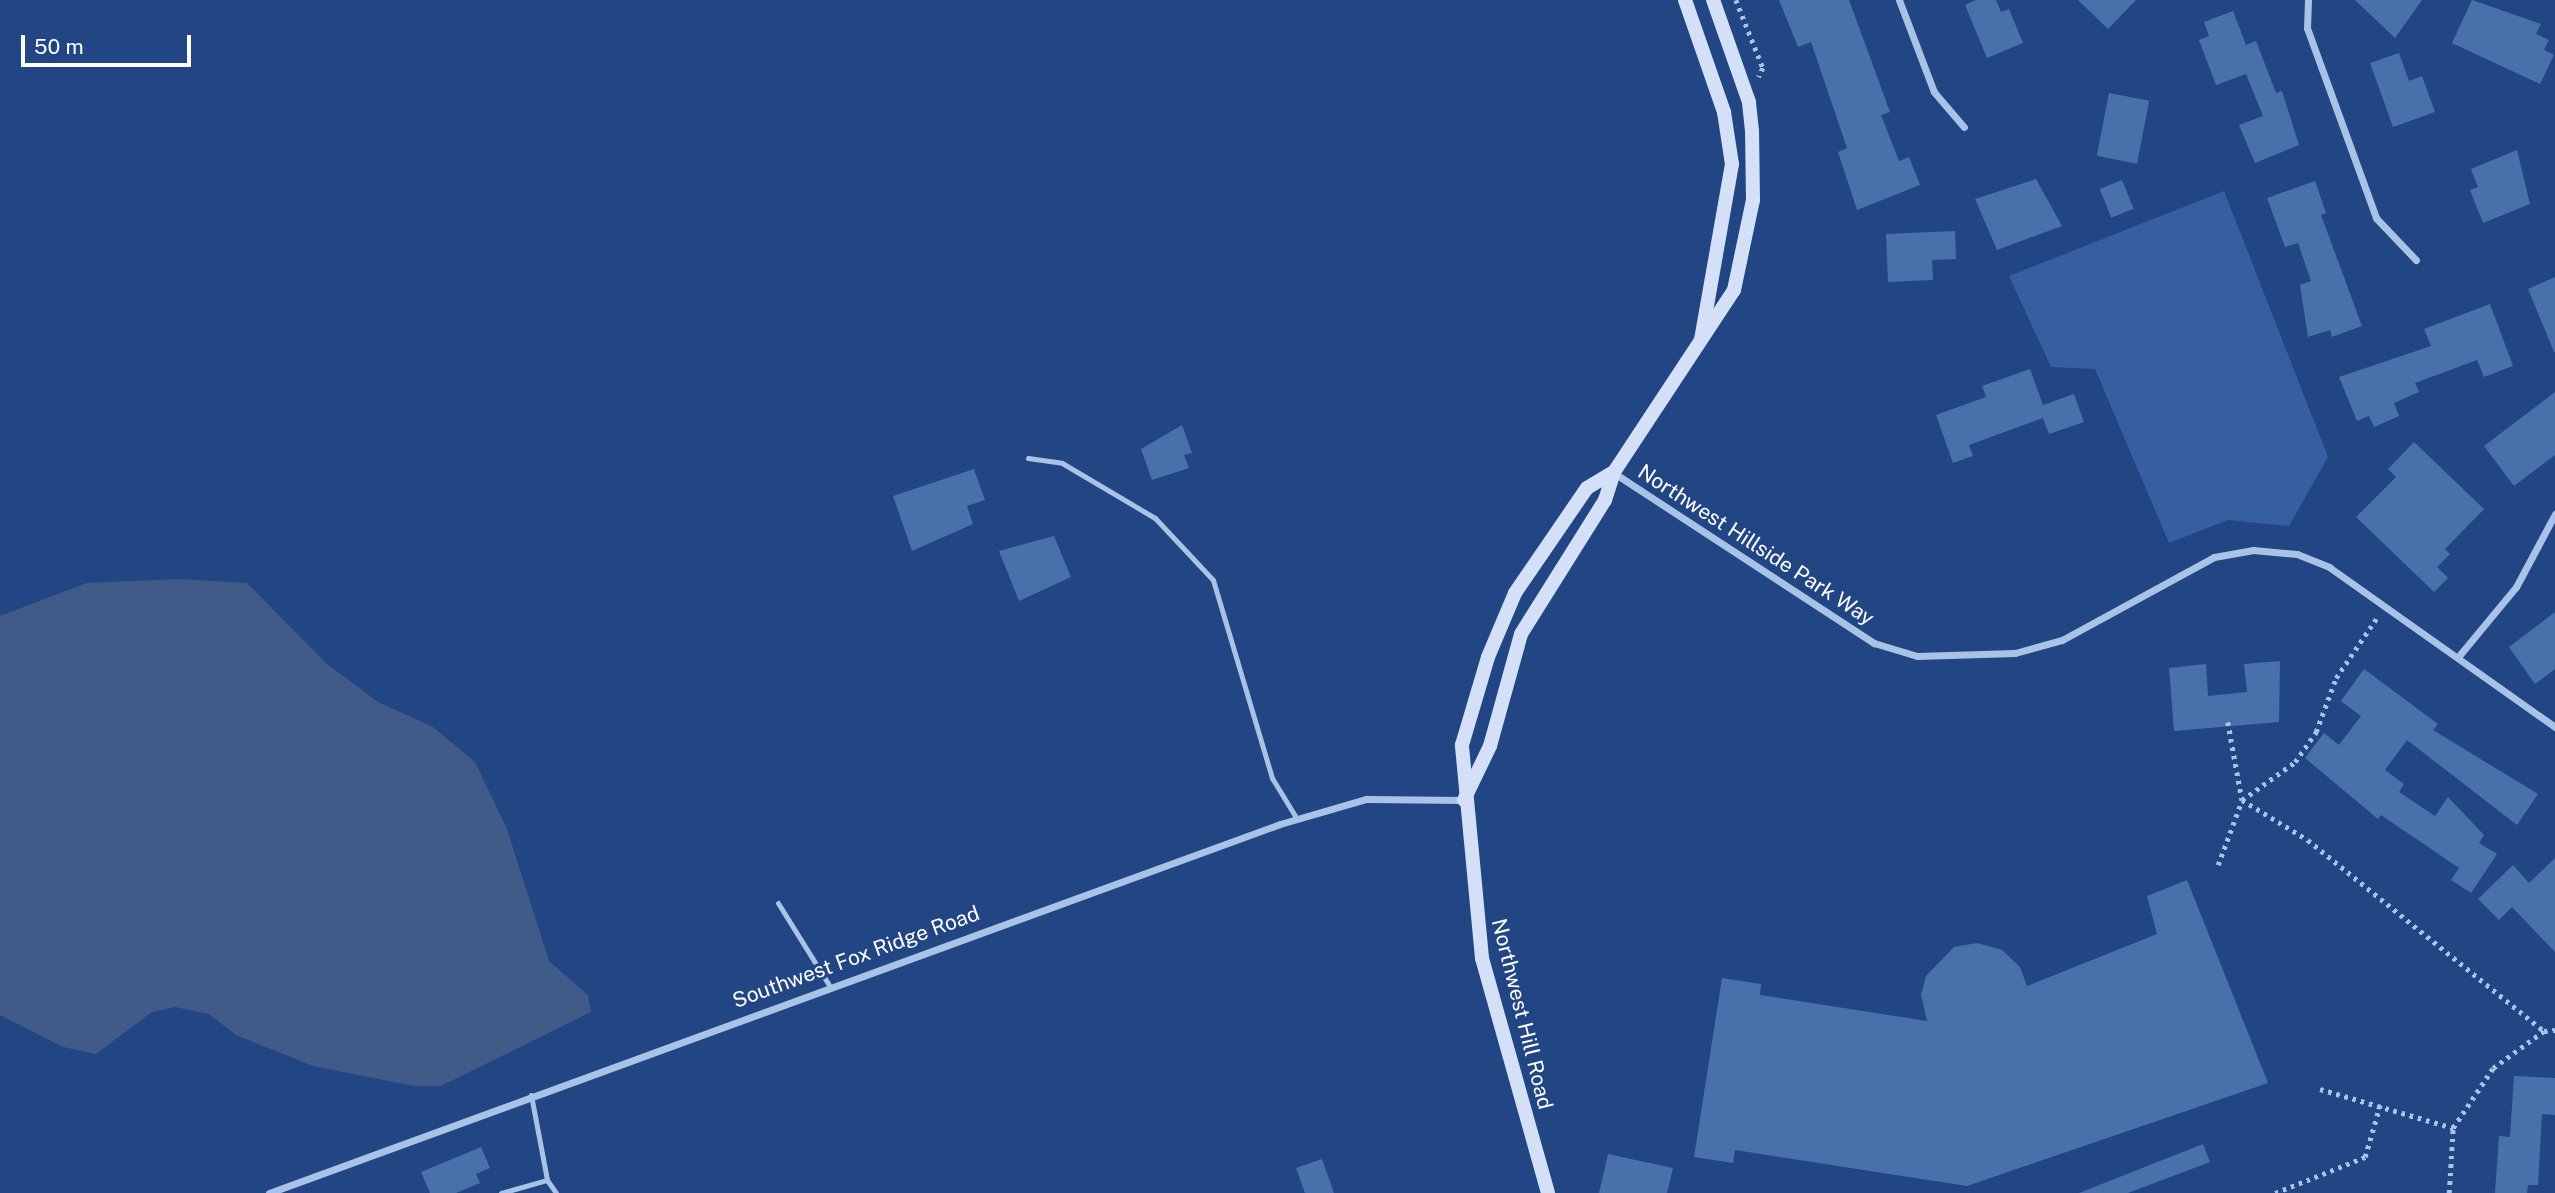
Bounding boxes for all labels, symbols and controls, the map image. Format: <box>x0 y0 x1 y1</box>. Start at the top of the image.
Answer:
scale bar <box>24 21 194 65</box>
text: 50 m <box>34 34 84 59</box>
street label: Northwest Hillside Park Way <box>1633 459 1879 631</box>
street label: Southwest Fox Ridge Road <box>729 901 983 1013</box>
street label: Northwest Hill Road <box>1486 916 1558 1112</box>

